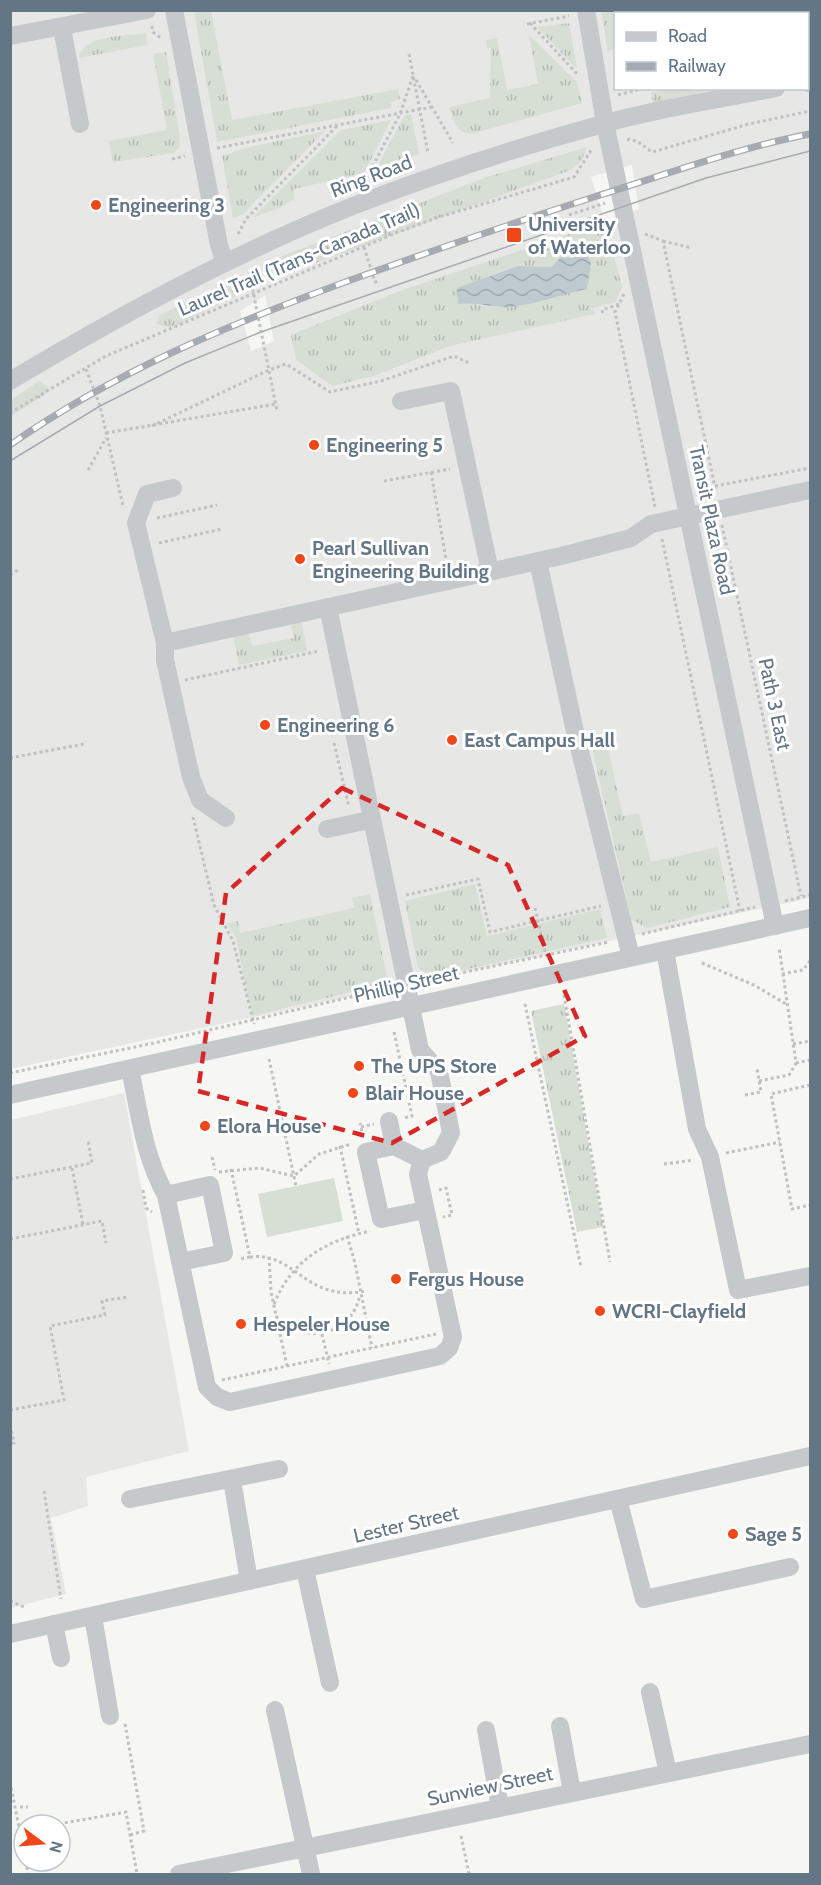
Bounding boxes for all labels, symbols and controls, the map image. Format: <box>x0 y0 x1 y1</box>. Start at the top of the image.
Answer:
legend <box>614 12 809 90</box>
text: Road <box>668 25 707 47</box>
text: Railway <box>668 55 726 77</box>
street label: Ring Road <box>327 150 415 202</box>
place label: Engineering 3 <box>108 193 225 217</box>
street label: Laurel Trail (Trans-Canada Trail) <box>174 197 424 321</box>
marker: Engineering 3 <box>89 198 103 212</box>
place label: University of Waterloo <box>528 212 631 259</box>
marker: University of Waterloo <box>505 226 523 244</box>
place label: Engineering 5 <box>326 433 443 457</box>
marker: Engineering 5 <box>307 438 321 452</box>
street label: Transit Plaza Road <box>684 443 740 597</box>
place label: Pearl Sullivan Engineering Building <box>312 536 489 583</box>
marker: Pearl Sullivan Engineering Building <box>293 552 307 566</box>
street label: Path 3 East <box>754 656 797 753</box>
place label: Engineering 6 <box>277 713 394 737</box>
marker: Engineering 6 <box>258 718 272 732</box>
place label: East Campus Hall <box>464 728 615 752</box>
marker: East Campus Hall <box>445 733 459 747</box>
street label: Phillip Street <box>351 960 461 1008</box>
place label: The UPS Store <box>371 1054 497 1078</box>
marker: The UPS Store <box>352 1059 366 1073</box>
place label: Blair House <box>365 1081 464 1105</box>
marker: Blair House <box>346 1086 360 1100</box>
place label: Elora House <box>217 1114 321 1138</box>
marker: Elora House <box>198 1119 212 1133</box>
place label: Fergus House <box>408 1267 524 1291</box>
marker: Fergus House <box>389 1272 403 1286</box>
place label: WCRI-Clayfield <box>612 1299 746 1323</box>
marker: WCRI-Clayfield <box>593 1304 607 1318</box>
place label: Hespeler House <box>253 1312 390 1336</box>
marker: Hespeler House <box>234 1317 248 1331</box>
street label: Lester Street <box>351 1500 461 1548</box>
place label: Sage 5 <box>745 1522 802 1546</box>
marker: Sage 5 <box>726 1527 740 1541</box>
street label: Sunview Street <box>425 1761 555 1811</box>
north arrow <box>12 1813 72 1873</box>
text: N <box>45 1839 67 1855</box>

